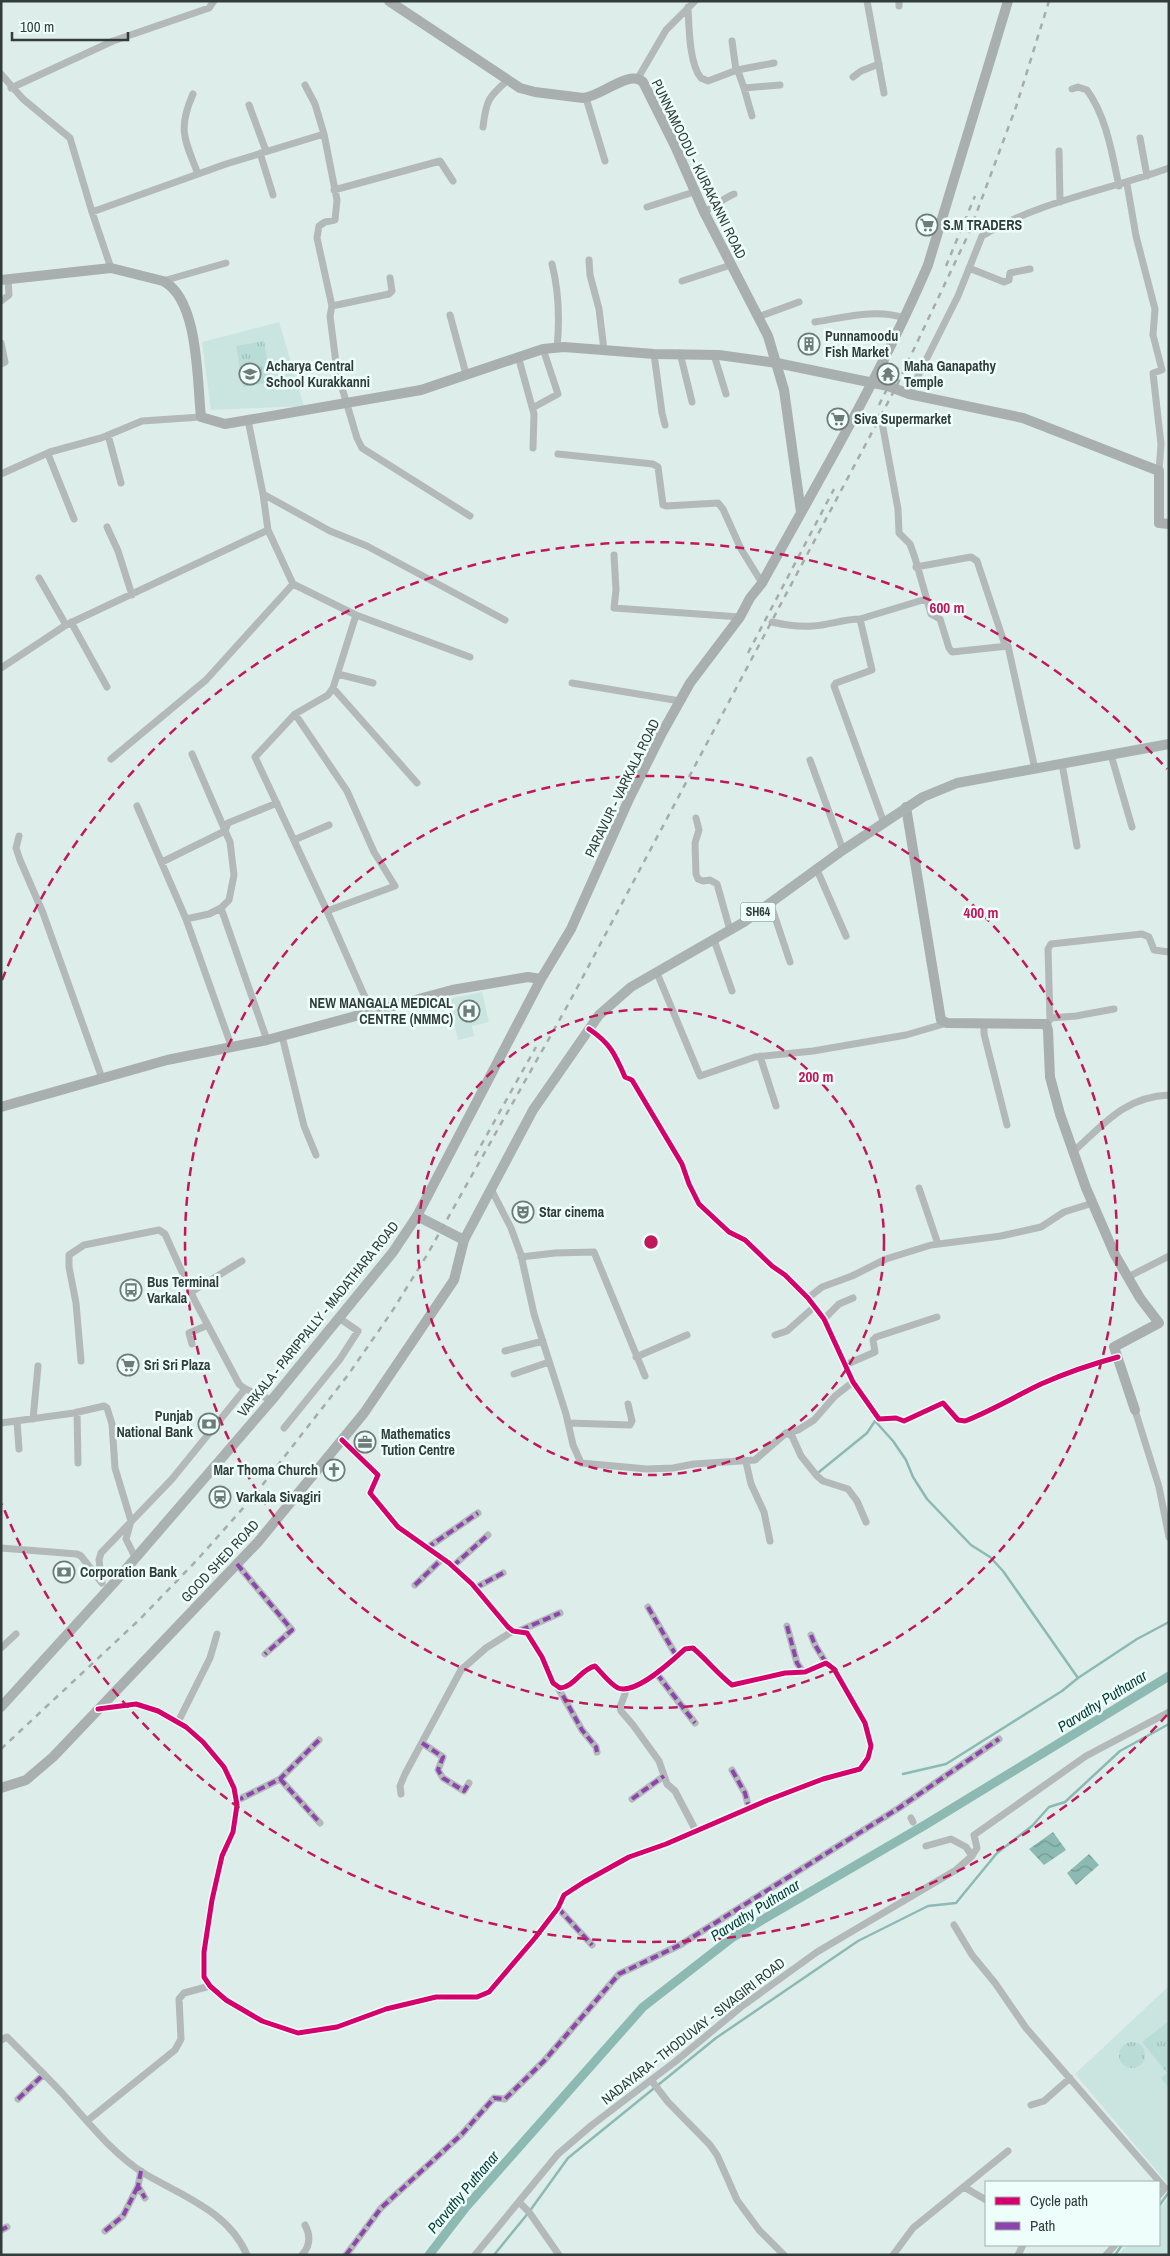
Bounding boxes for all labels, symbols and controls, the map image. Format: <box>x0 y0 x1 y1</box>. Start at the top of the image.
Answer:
scale bar <box>12 10 129 42</box>
text: 100 m <box>20 16 54 37</box>
street label: PUNNAMOODU - KURAKANNI ROAD <box>648 76 750 262</box>
supermarket icon: S.M TRADERS <box>915 213 939 237</box>
place label: S.M TRADERS <box>943 216 1022 234</box>
place label: Punnamoodu Fish Market <box>825 327 898 361</box>
building icon: Punnamoodu Fish Market <box>797 332 821 356</box>
place label: Acharya Central School Kurakkanni <box>266 357 370 391</box>
place label: Maha Ganapathy Temple <box>904 357 996 391</box>
school or university icon: Acharya Central School Kurakkanni <box>238 362 262 386</box>
temple icon: Maha Ganapathy Temple <box>876 362 900 386</box>
supermarket icon: Siva Supermarket <box>826 407 850 431</box>
place label: Siva Supermarket <box>854 410 951 428</box>
text: 600 m <box>930 597 964 618</box>
street label: PARAVUR - VARKALA ROAD <box>581 716 663 860</box>
road number: SH64 <box>740 902 776 922</box>
text: 400 m <box>964 902 998 923</box>
place label: NEW MANGALA MEDICAL CENTRE (NMMC) <box>309 994 453 1028</box>
hospital icon: NEW MANGALA MEDICAL CENTRE (NMMC) <box>457 999 481 1023</box>
text: 200 m <box>799 1066 833 1087</box>
theatre icon: Star cinema <box>511 1200 535 1224</box>
place label: Star cinema <box>539 1203 605 1221</box>
street label: VARKALA - PARIPPALLY - MADATHARA ROAD <box>233 1218 403 1420</box>
centre of rings <box>642 1233 660 1251</box>
place label: Bus Terminal Varkala <box>147 1273 219 1307</box>
bus stop icon: Bus Terminal Varkala <box>119 1278 143 1302</box>
supermarket icon: Sri Sri Plaza <box>116 1353 140 1377</box>
place label: Sri Sri Plaza <box>144 1356 211 1374</box>
place label: Punjab National Bank <box>116 1407 194 1441</box>
bank icon: Punjab National Bank <box>197 1412 221 1436</box>
place label: Mathematics Tution Centre <box>381 1425 455 1459</box>
office icon: Mathematics Tution Centre <box>353 1430 377 1454</box>
church icon: Mar Thoma Church <box>322 1458 346 1482</box>
place label: Mar Thoma Church <box>213 1461 318 1479</box>
station icon: Varkala Sivagiri <box>208 1485 232 1509</box>
place label: Varkala Sivagiri <box>236 1488 321 1506</box>
street label: GOOD SHED ROAD <box>177 1516 263 1606</box>
bank icon: Corporation Bank <box>52 1560 76 1584</box>
place label: Corporation Bank <box>80 1563 178 1581</box>
water label: Parvathy Puthanar <box>1053 1665 1152 1737</box>
water label: Parvathy Puthanar <box>706 1874 805 1946</box>
street label: NADAYARA - THODUVAY - SIVAGIRI ROAD <box>598 1954 788 2108</box>
water label: Parvathy Puthanar <box>422 2146 504 2238</box>
legend <box>985 2181 1160 2246</box>
text: Cycle path <box>1030 2190 1088 2211</box>
text: Path <box>1030 2215 1055 2236</box>

